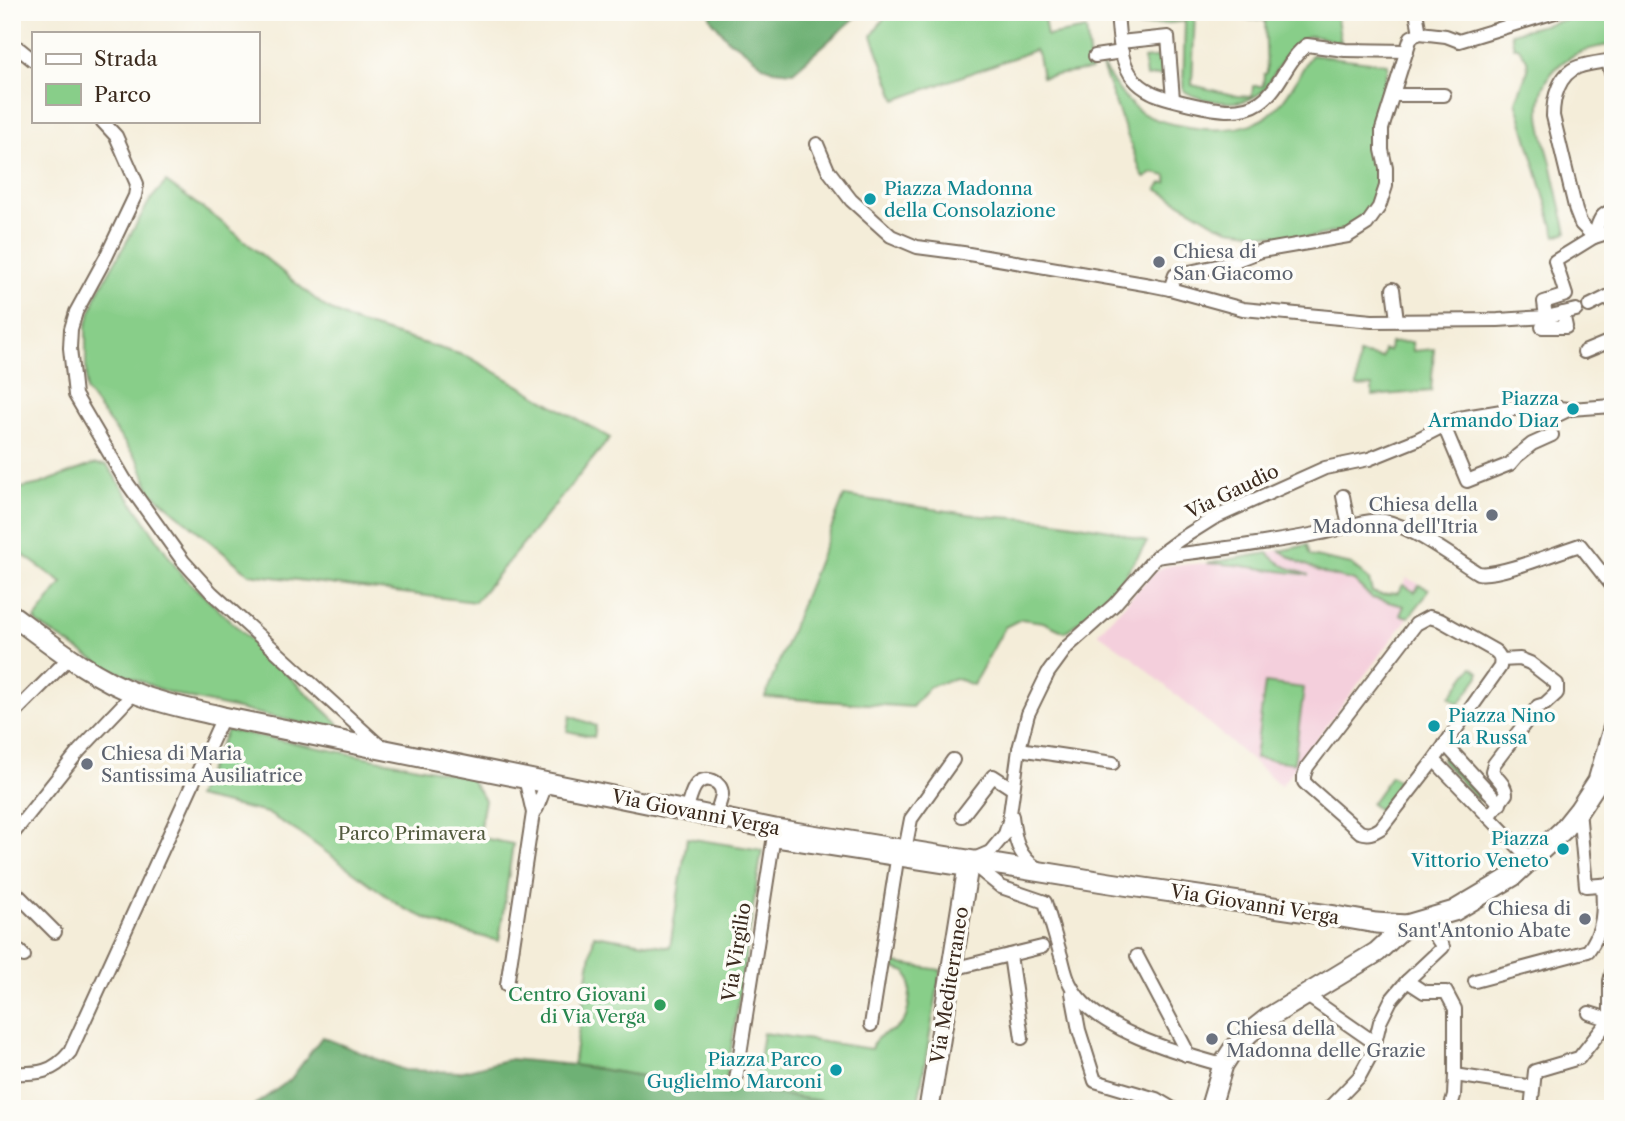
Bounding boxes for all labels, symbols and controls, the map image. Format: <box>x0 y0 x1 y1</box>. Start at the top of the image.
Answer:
legend <box>32 32 259 122</box>
text: Strada <box>94 46 159 71</box>
text: Parco <box>94 82 151 107</box>
place label: Piazza Madonna della Consolazione <box>884 177 1056 222</box>
marker: Piazza Madonna della Consolazione <box>862 191 878 207</box>
place label: Chiesa di San Giacomo <box>1173 240 1293 285</box>
marker: Chiesa di San Giacomo <box>1151 254 1167 270</box>
place label: Piazza Armando Diaz <box>1427 387 1559 432</box>
marker: Piazza Armando Diaz <box>1565 401 1581 417</box>
street label: Via Gaudio <box>1181 459 1282 524</box>
place label: Chiesa della Madonna dell'Itria <box>1312 493 1478 538</box>
marker: Chiesa della Madonna dell'Itria <box>1484 507 1500 523</box>
place label: Piazza Nino La Russa <box>1448 704 1556 749</box>
marker: Piazza Nino La Russa <box>1426 718 1442 734</box>
place label: Chiesa di Maria Santissima Ausiliatrice <box>101 742 303 787</box>
marker: Chiesa di Maria Santissima Ausiliatrice <box>79 756 95 772</box>
street label: Via Giovanni Verga <box>609 785 782 840</box>
park label: Parco Primavera <box>338 822 486 845</box>
place label: Piazza Vittorio Veneto <box>1410 827 1549 872</box>
marker: Piazza Vittorio Veneto <box>1555 841 1571 857</box>
street label: Via Giovanni Verga <box>1168 880 1341 929</box>
place label: Chiesa di Sant'Antonio Abate <box>1397 897 1571 942</box>
street label: Via Virgilio <box>717 901 756 1004</box>
street label: Via Mediterraneo <box>926 905 973 1066</box>
marker: Chiesa di Sant'Antonio Abate <box>1577 911 1593 927</box>
place label: Centro Giovani di Via Verga <box>508 983 646 1028</box>
marker: Centro Giovani di Via Verga <box>652 997 668 1013</box>
place label: Chiesa della Madonna delle Grazie <box>1226 1017 1426 1062</box>
marker: Chiesa della Madonna delle Grazie <box>1204 1031 1220 1047</box>
place label: Piazza Parco Guglielmo Marconi <box>647 1048 822 1093</box>
marker: Piazza Parco Guglielmo Marconi <box>828 1062 844 1078</box>

